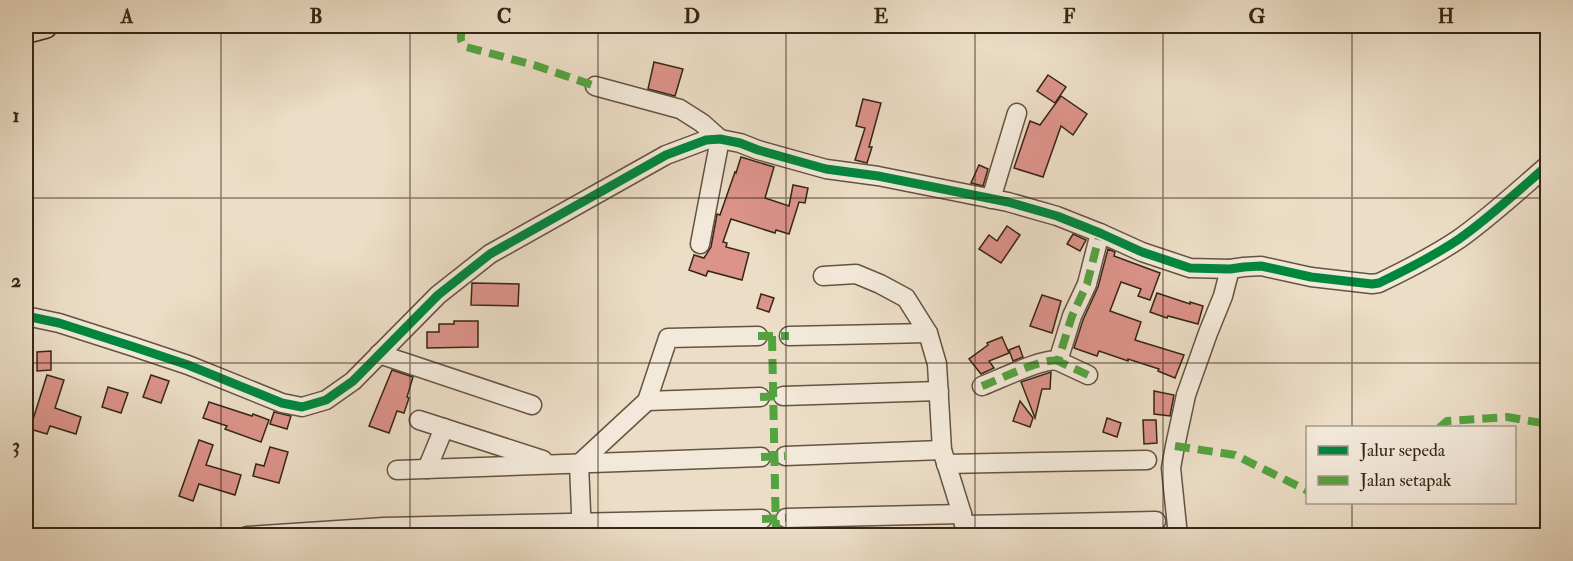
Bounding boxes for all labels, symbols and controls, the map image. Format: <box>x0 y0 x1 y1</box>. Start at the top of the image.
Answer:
text: A <box>120 4 134 29</box>
text: B <box>309 4 323 29</box>
text: C <box>497 4 511 29</box>
text: D <box>684 4 700 29</box>
text: E <box>874 4 889 29</box>
text: F <box>1063 4 1076 29</box>
text: G <box>1249 4 1266 29</box>
text: H <box>1438 4 1454 29</box>
text: 1 <box>12 103 20 128</box>
text: 2 <box>11 268 21 293</box>
legend <box>1306 426 1516 504</box>
text: 3 <box>12 433 20 458</box>
text: Jalur sepeda <box>1359 439 1446 462</box>
text: Jalan setapak <box>1359 469 1452 492</box>

